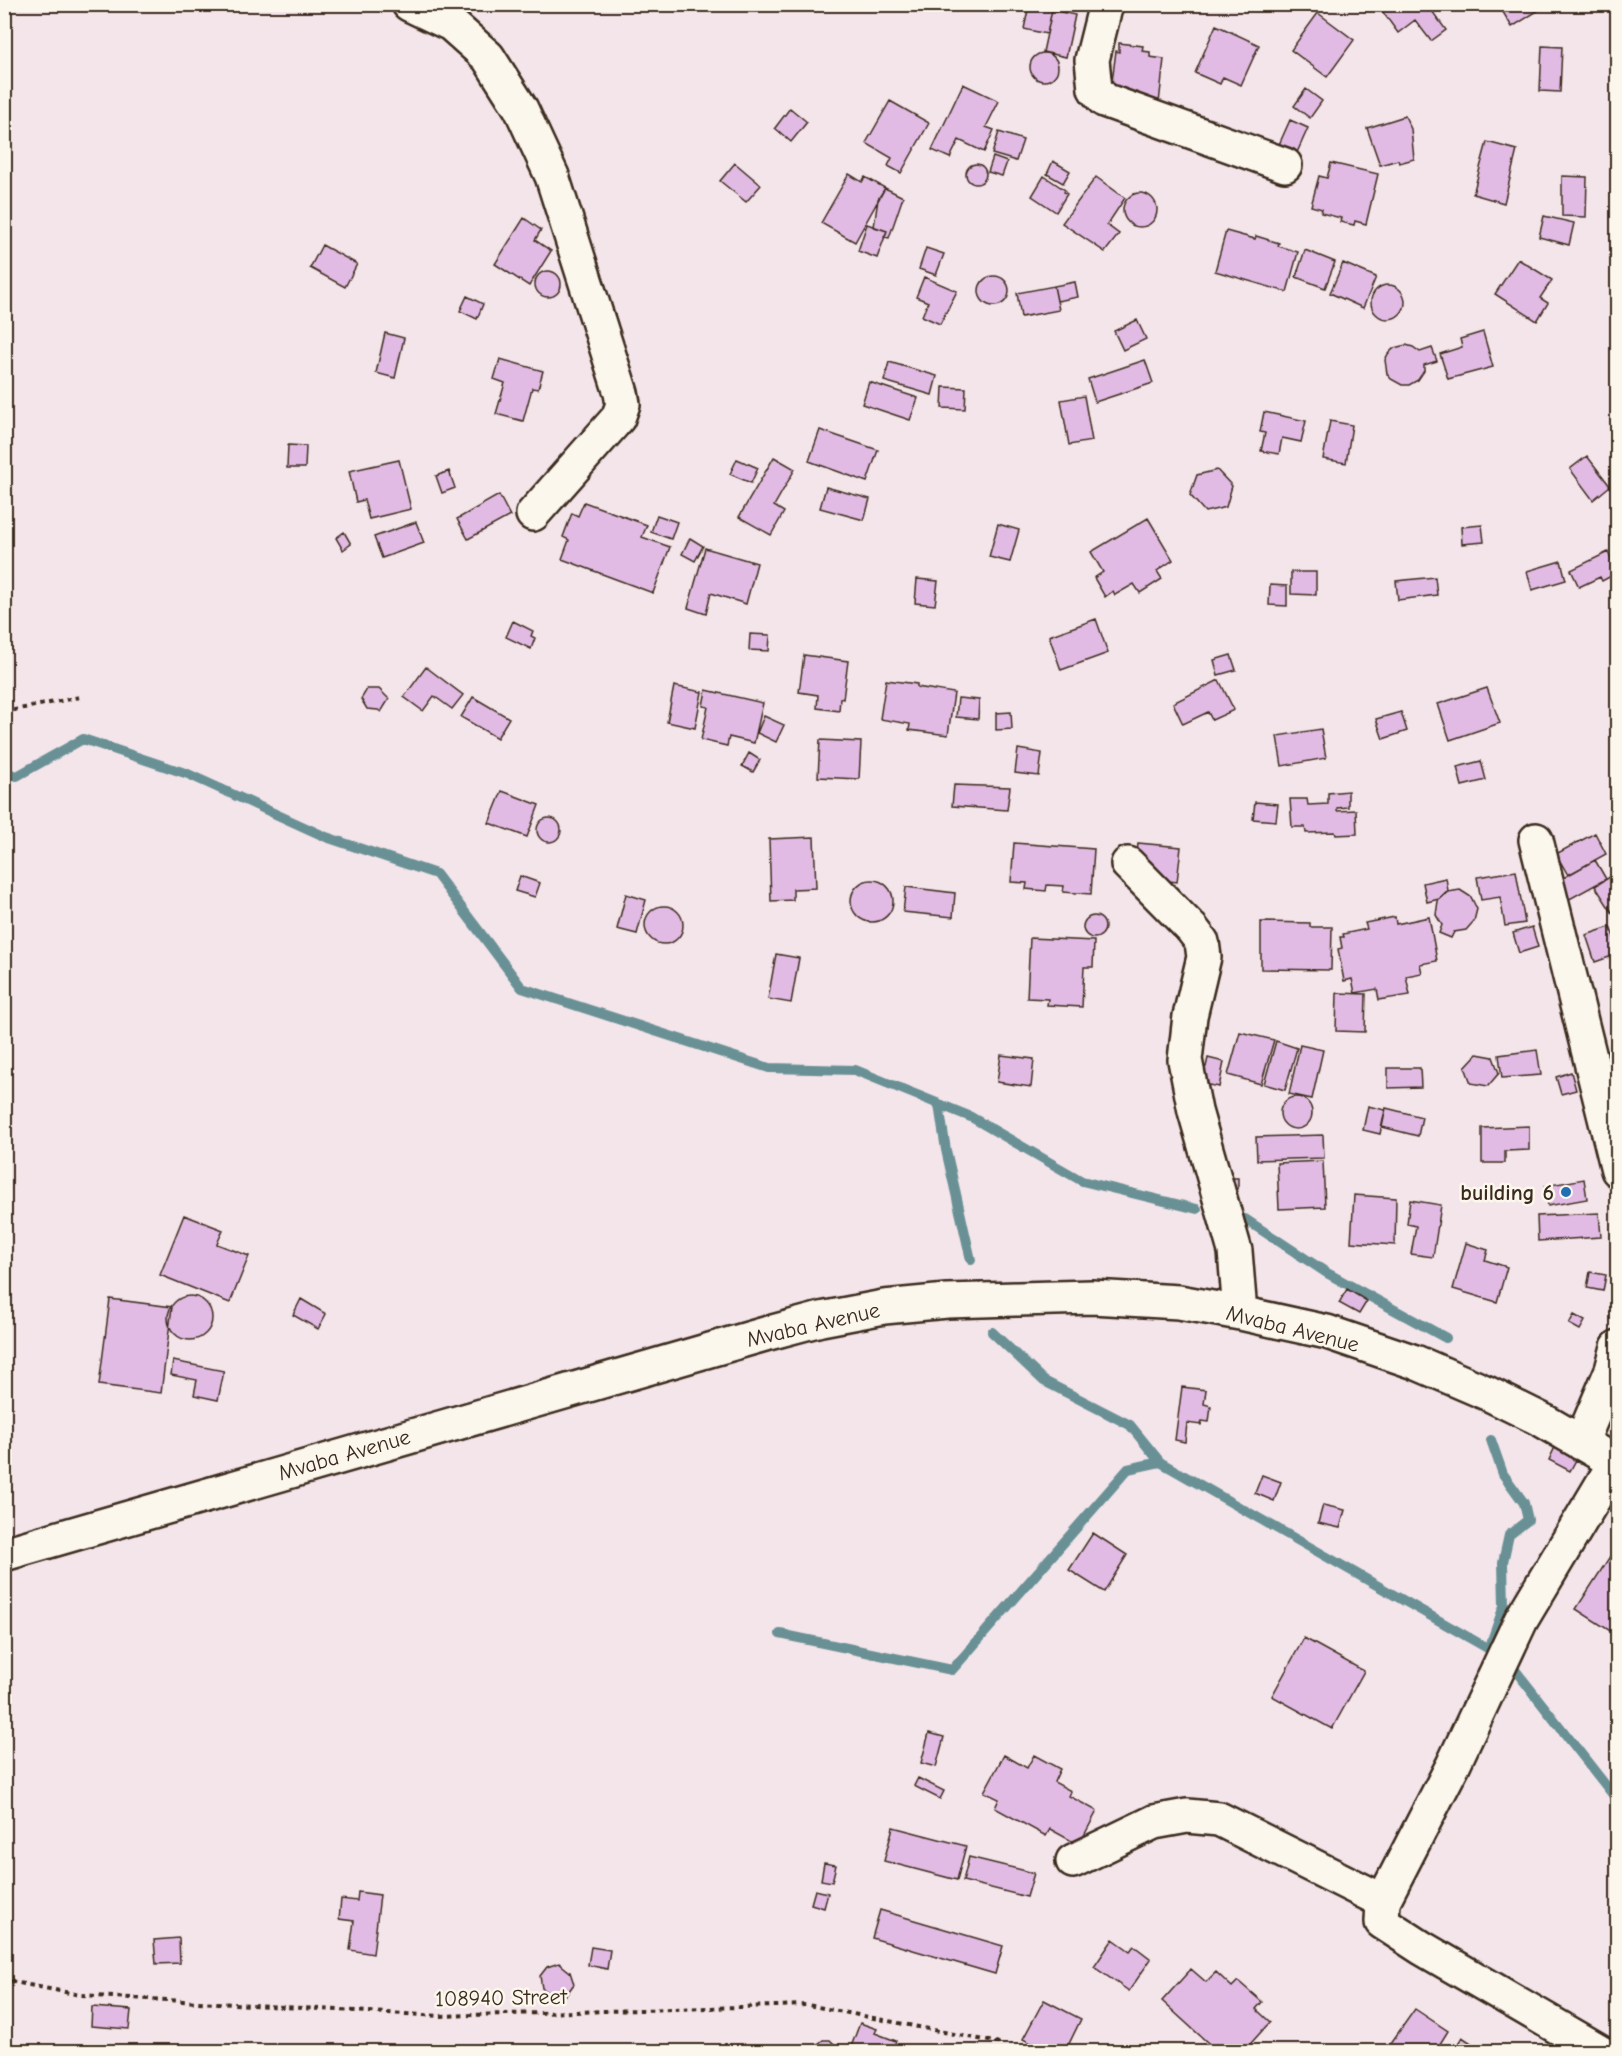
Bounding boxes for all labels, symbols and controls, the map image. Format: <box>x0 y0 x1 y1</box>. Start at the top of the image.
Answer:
place label: building 6 <box>1460 1180 1554 1206</box>
marker: building 6 <box>1559 1185 1573 1199</box>
street label: Mvaba Avenue <box>744 1297 882 1353</box>
street label: Mvaba Avenue <box>1224 1300 1362 1358</box>
street label: Mvaba Avenue <box>275 1424 413 1486</box>
street label: 108940 Street <box>435 1984 568 2012</box>

